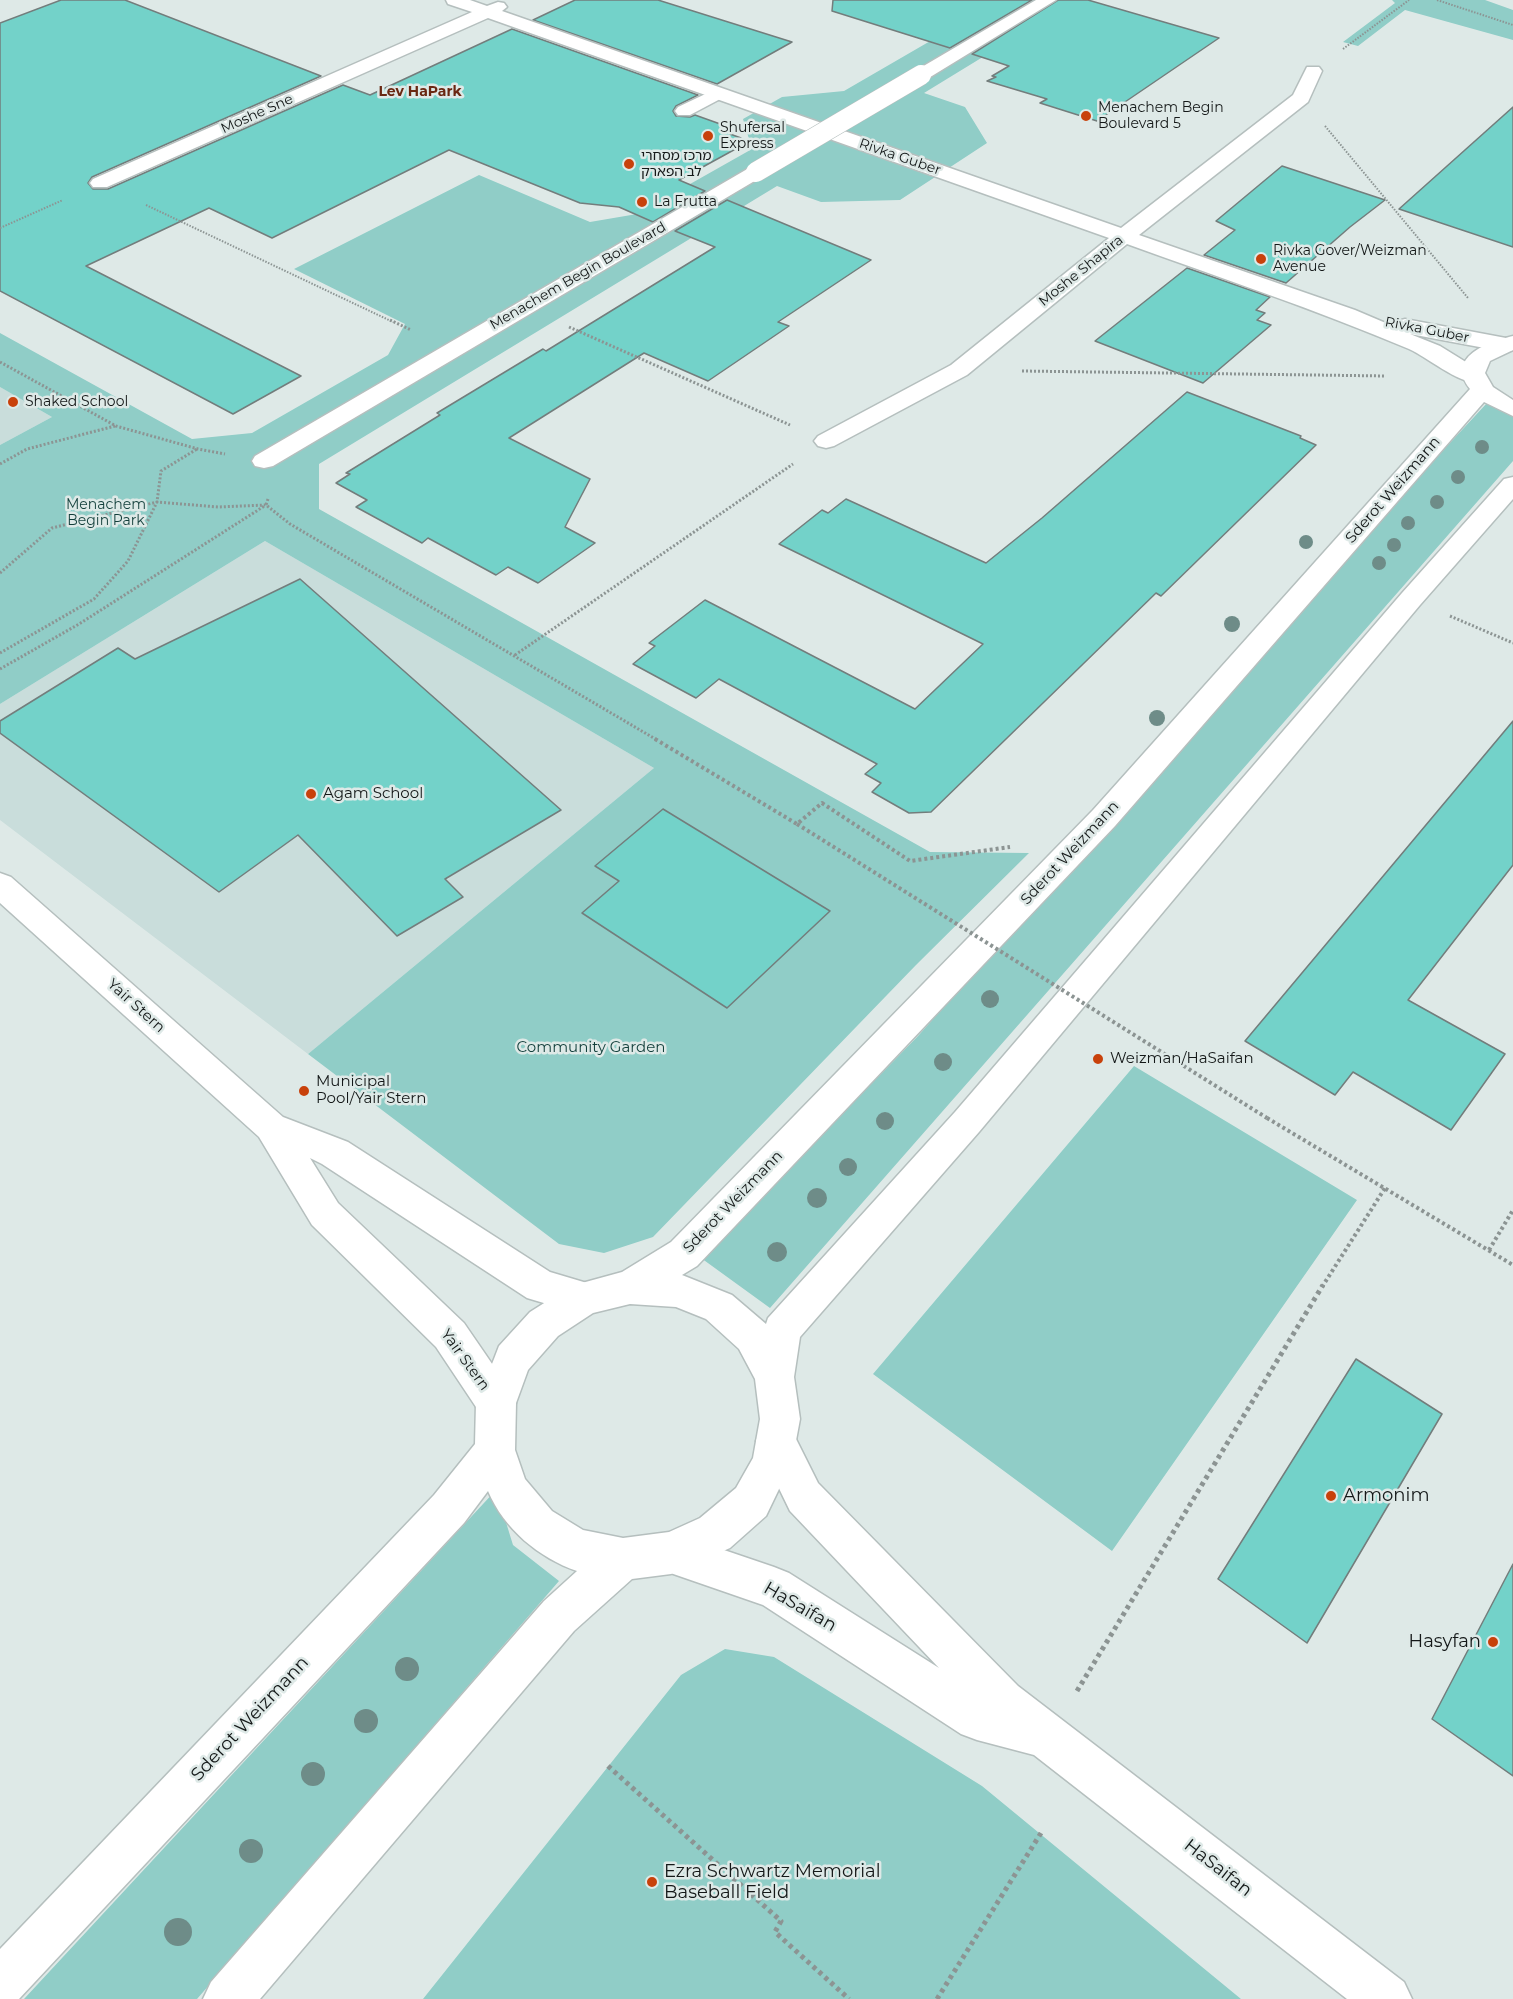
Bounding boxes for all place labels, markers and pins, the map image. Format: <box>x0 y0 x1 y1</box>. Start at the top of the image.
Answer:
place label: Menachem Begin Boulevard 5 <box>1098 100 1224 132</box>
marker: Menachem Begin Boulevard 5 <box>1079 109 1093 123</box>
place label: Shufersal Express <box>720 120 785 152</box>
marker: Shufersal Express <box>701 129 715 143</box>
place label: מרכז מסחרי לב הפארק <box>641 148 711 180</box>
marker: מרכז מסחרי לב הפארק <box>622 157 636 171</box>
place label: La Frutta <box>654 194 717 210</box>
marker: La Frutta <box>635 195 649 209</box>
place label: Rivka Gover/Weizman Avenue <box>1273 243 1427 276</box>
marker: Rivka Gover/Weizman Avenue <box>1254 252 1268 266</box>
place label: Shaked School <box>25 394 128 410</box>
marker: Shaked School <box>6 395 20 409</box>
place label: Agam School <box>323 785 423 803</box>
marker: Agam School <box>304 787 318 801</box>
place label: Weizman/HaSaifan <box>1110 1050 1254 1068</box>
marker: Weizman/HaSaifan <box>1091 1052 1105 1066</box>
place label: Municipal Pool/Yair Stern <box>316 1073 426 1108</box>
marker: Municipal Pool/Yair Stern <box>297 1084 311 1098</box>
place label: Armonim <box>1343 1485 1429 1507</box>
marker: Armonim <box>1324 1489 1338 1503</box>
place label: Hasyfan <box>1408 1631 1481 1653</box>
marker: Hasyfan <box>1486 1635 1500 1649</box>
place label: Ezra Schwartz Memorial Baseball Field <box>664 1861 881 1904</box>
marker: Ezra Schwartz Memorial Baseball Field <box>645 1875 659 1889</box>

